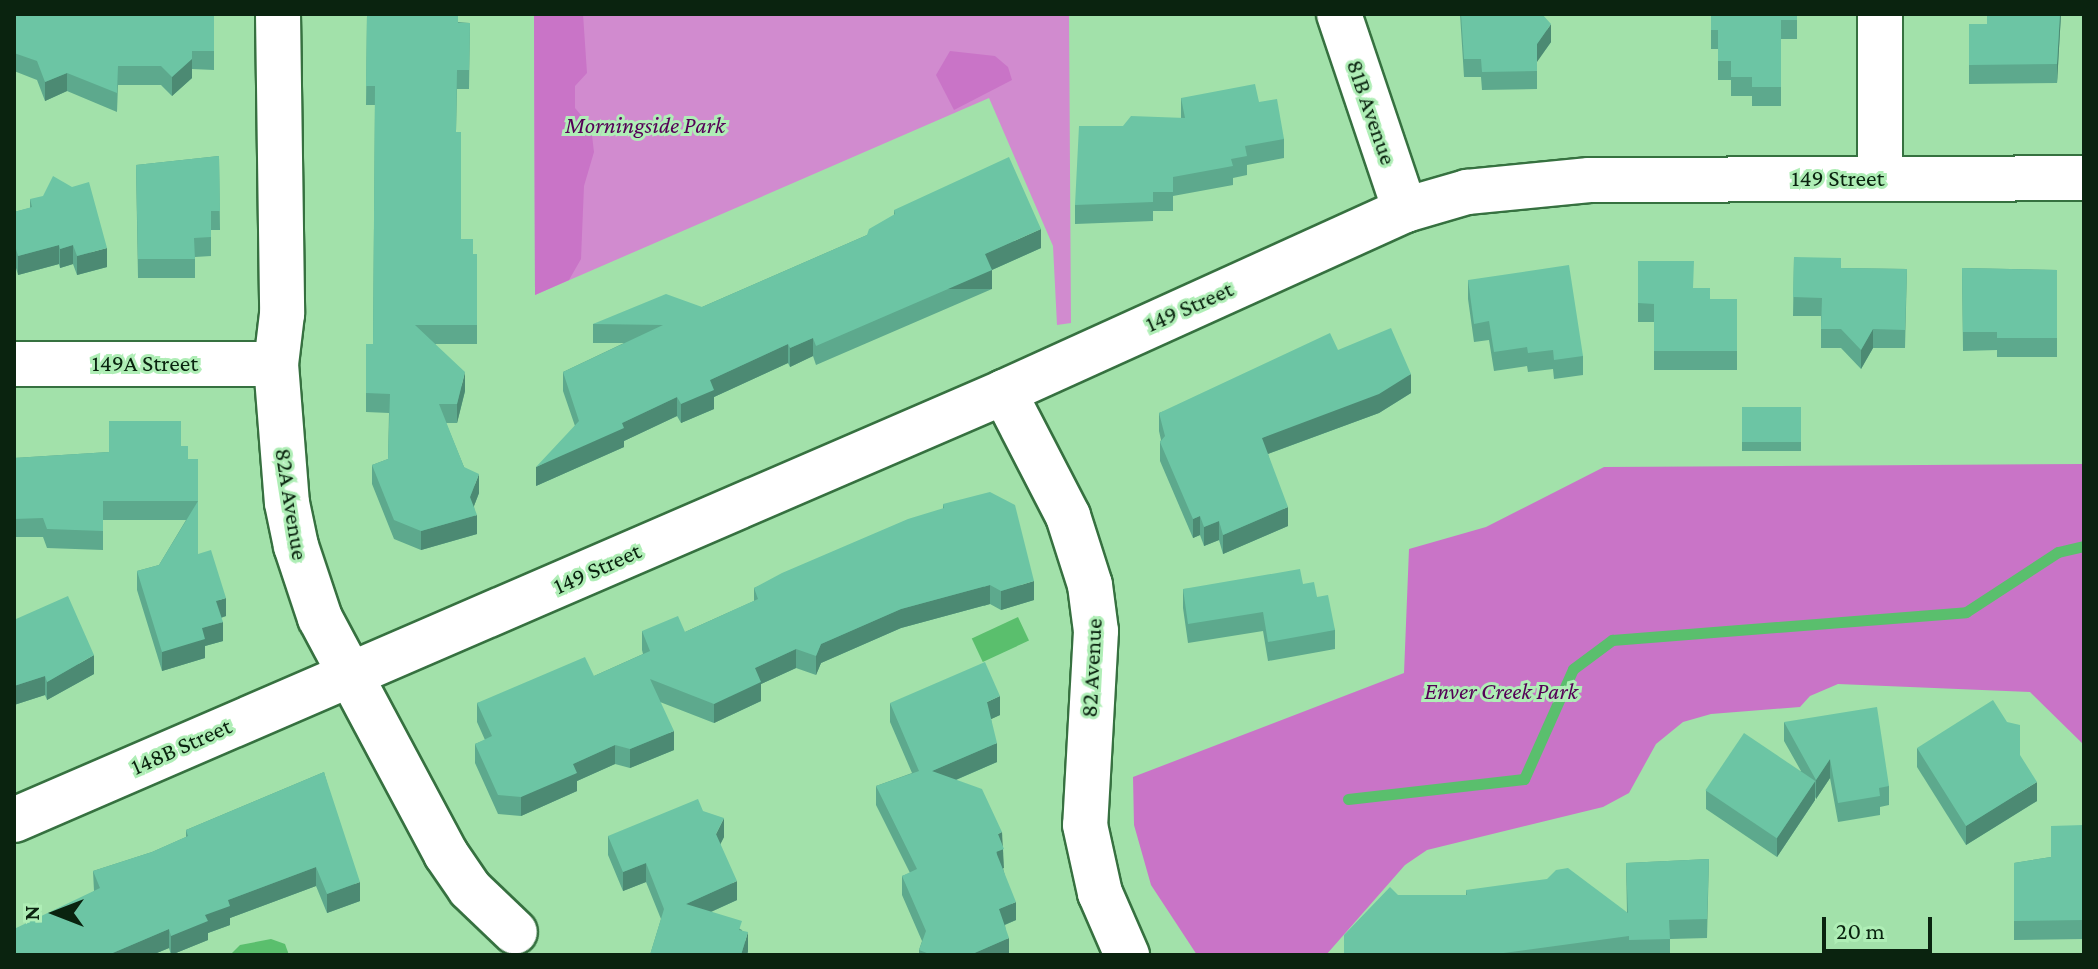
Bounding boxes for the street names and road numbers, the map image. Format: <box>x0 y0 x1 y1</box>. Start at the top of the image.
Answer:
street label: 81B Avenue <box>1341 56 1403 168</box>
street label: 149 Street <box>1792 164 1884 192</box>
street label: 149 Street <box>1141 274 1237 338</box>
street label: 149A Street <box>92 349 198 377</box>
street label: 82A Avenue <box>269 446 315 562</box>
street label: 149 Street <box>549 536 645 600</box>
street label: 82 Avenue <box>1074 618 1108 718</box>
street label: 148B Street <box>126 711 236 781</box>

